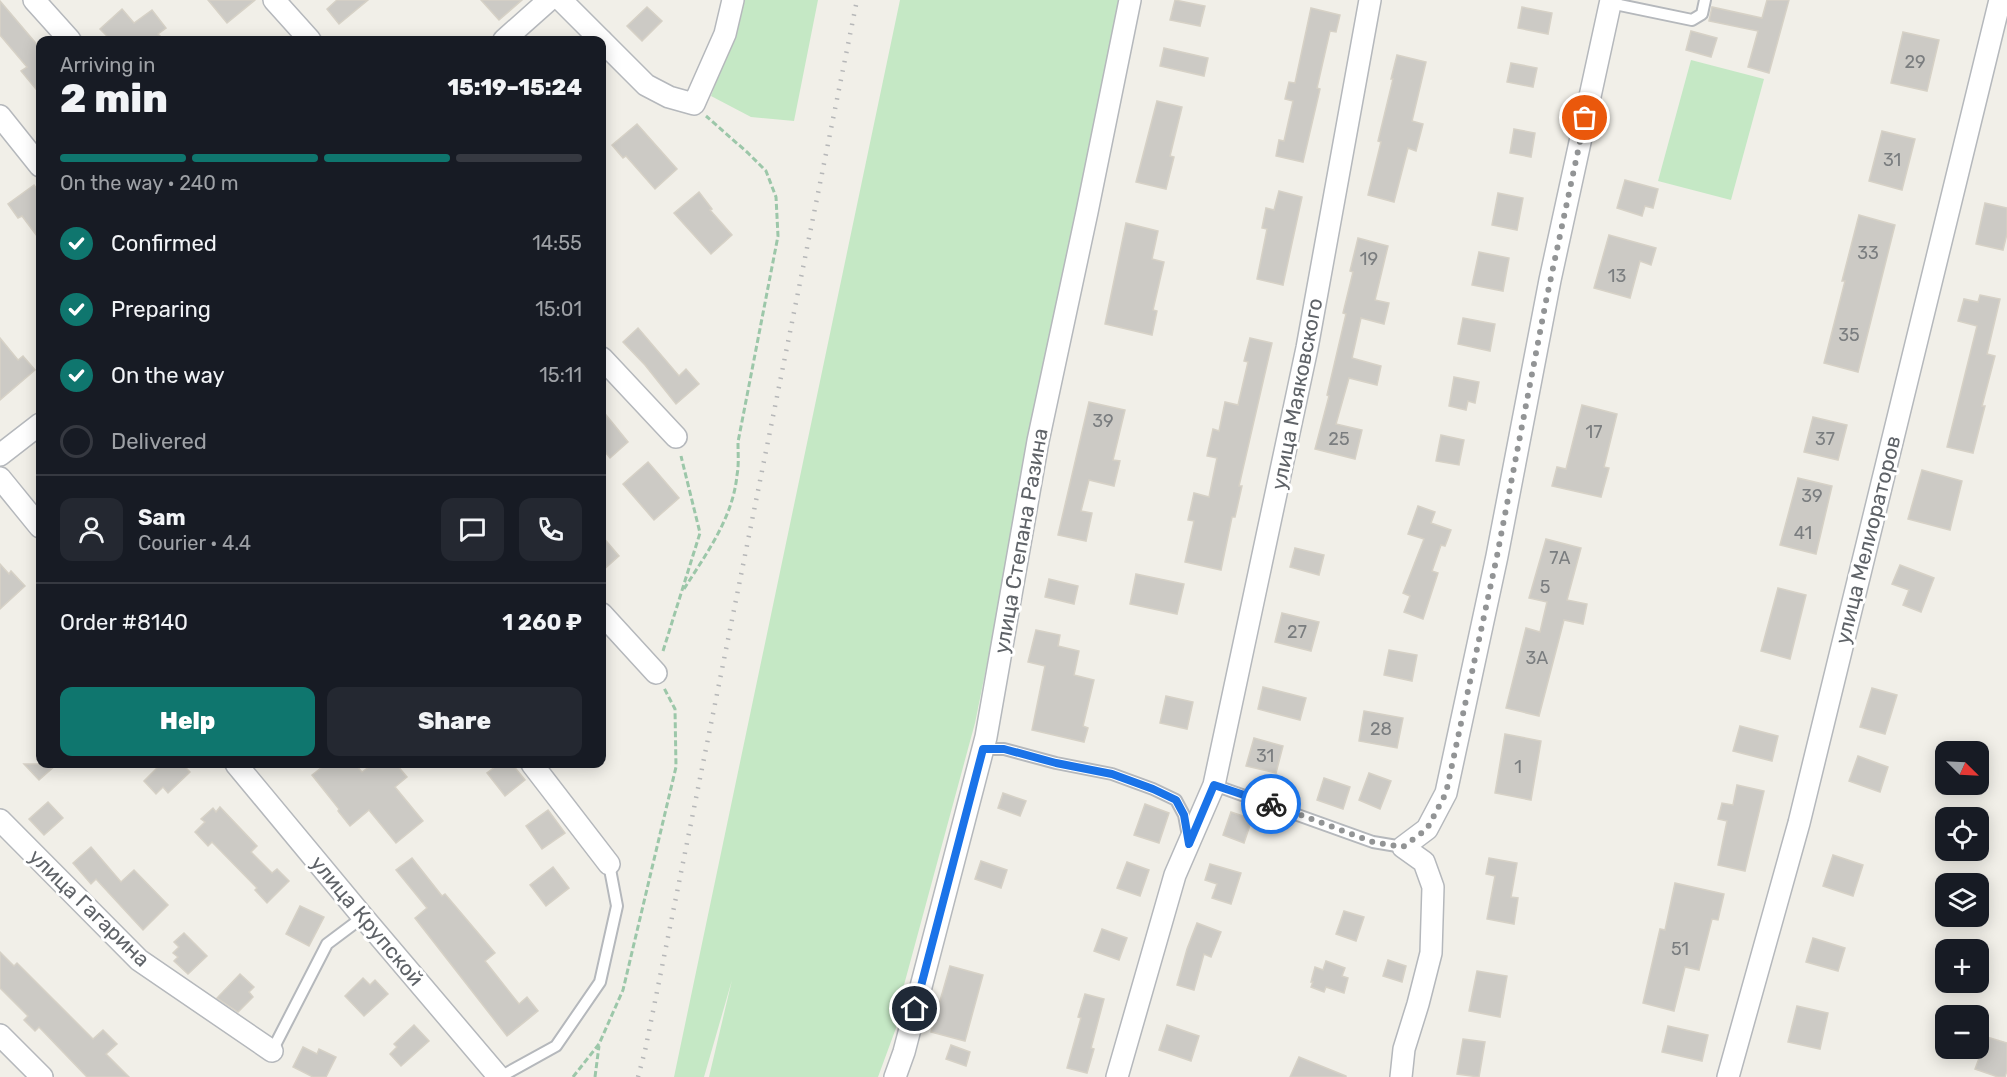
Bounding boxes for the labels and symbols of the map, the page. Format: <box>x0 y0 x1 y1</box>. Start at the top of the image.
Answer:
house number: 29 <box>1904 51 1926 73</box>
pin <box>1559 92 1610 143</box>
house number: 31 <box>1883 149 1901 171</box>
house number: 33 <box>1857 242 1879 264</box>
house number: 19 <box>1360 248 1378 270</box>
house number: 13 <box>1608 265 1626 287</box>
street label: улица Маяковского <box>1266 296 1327 492</box>
house number: 35 <box>1838 324 1860 346</box>
house number: 39 <box>1092 410 1114 432</box>
house number: 17 <box>1586 421 1602 443</box>
street label: улица Степана Разина <box>988 426 1053 656</box>
house number: 25 <box>1328 428 1350 450</box>
house number: 37 <box>1815 428 1835 450</box>
street label: улица Мелиораторов <box>1829 433 1906 647</box>
house number: 39 <box>1801 485 1823 507</box>
house number: 41 <box>1794 522 1812 544</box>
house number: 7А <box>1549 547 1571 569</box>
house number: 5 <box>1540 576 1550 598</box>
house number: 27 <box>1287 621 1307 643</box>
house number: 3А <box>1526 647 1548 669</box>
house number: 28 <box>1370 718 1392 740</box>
north arrow <box>1935 741 1989 795</box>
house number: 31 <box>1256 745 1274 767</box>
house number: 1 <box>1514 756 1522 778</box>
courier <box>1241 774 1301 834</box>
street label: улица Гагарина <box>24 844 155 972</box>
street label: улица Крупской <box>306 851 429 991</box>
house number: 51 <box>1671 938 1689 960</box>
pin <box>889 983 940 1034</box>

